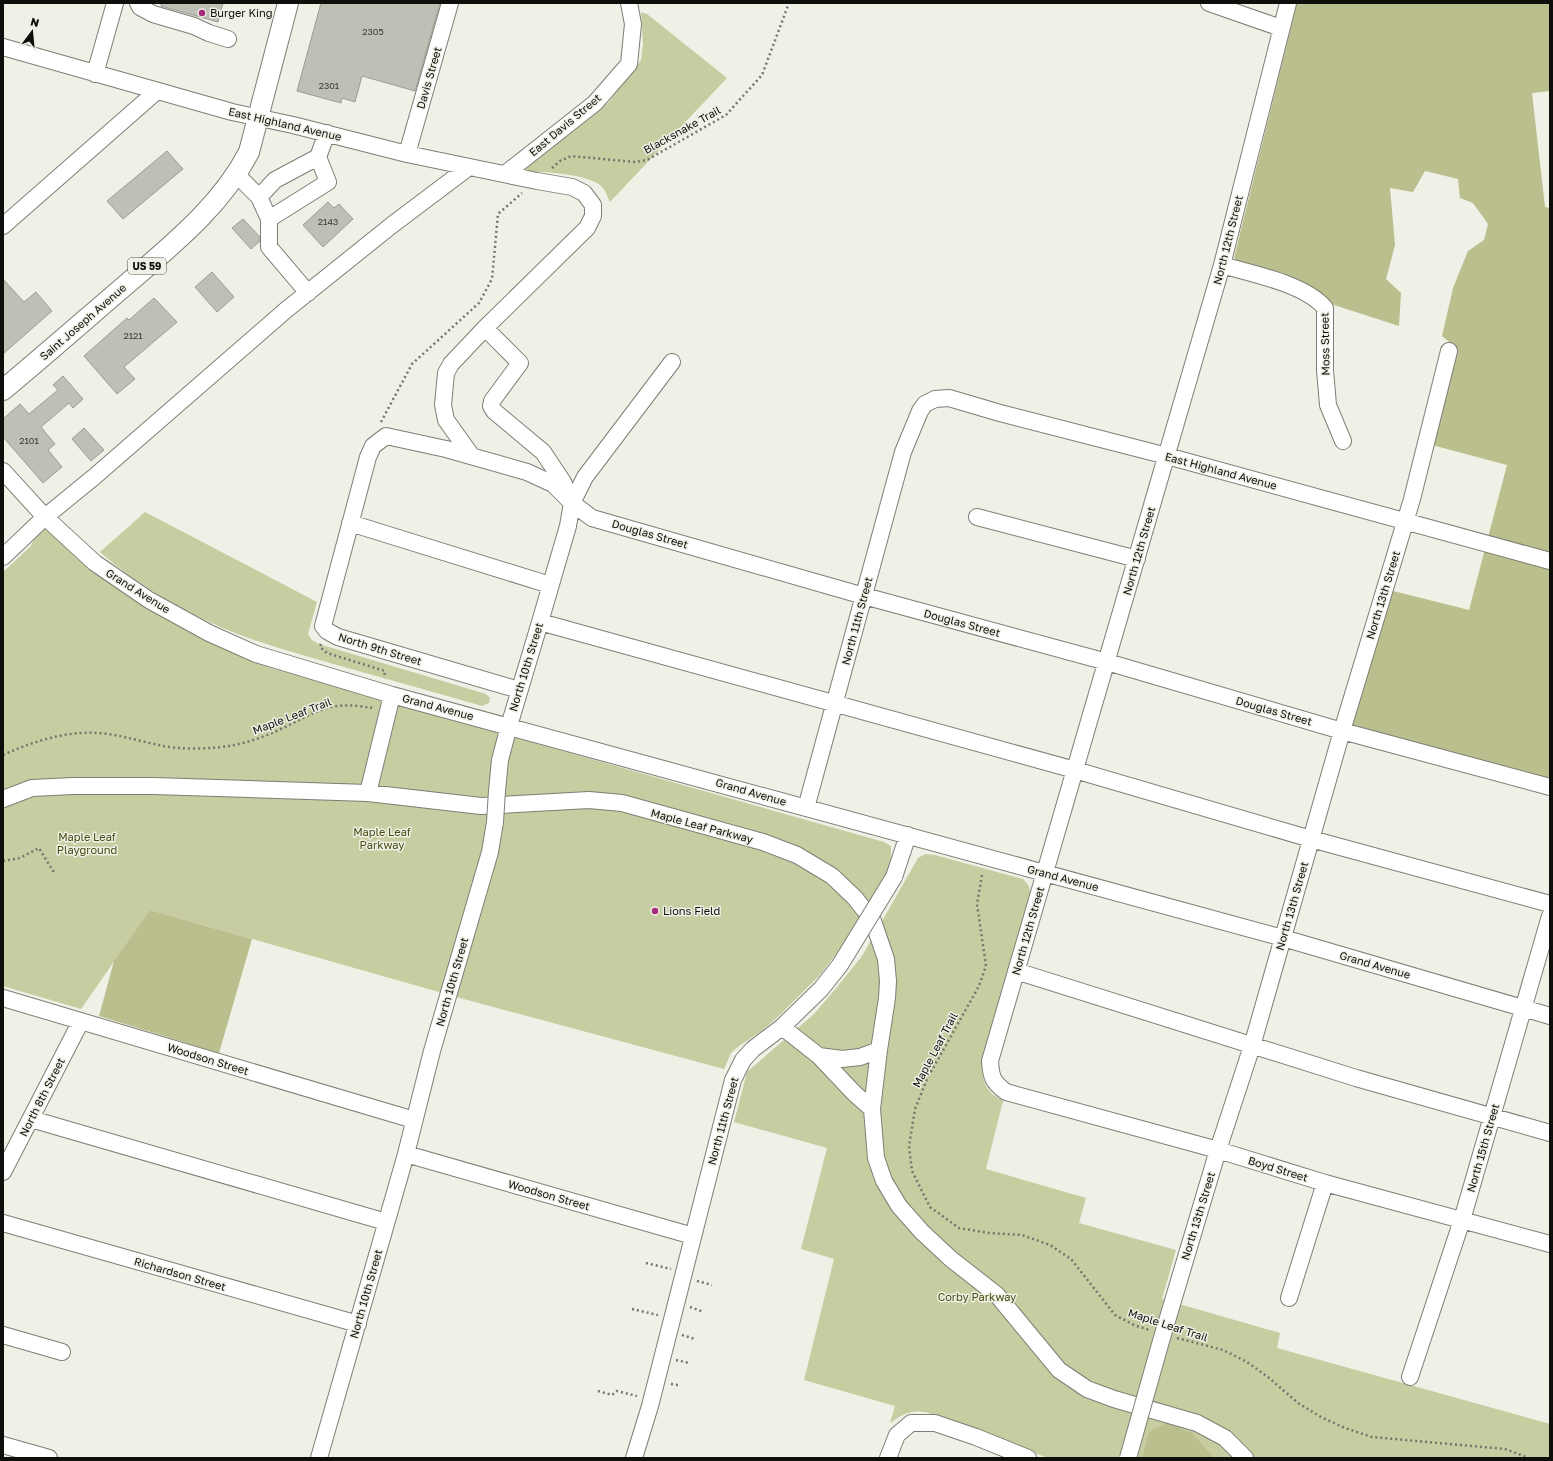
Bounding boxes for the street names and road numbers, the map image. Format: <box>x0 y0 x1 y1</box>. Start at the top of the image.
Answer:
street label: Davis Street <box>413 45 444 110</box>
street label: East Davis Street <box>526 91 603 158</box>
street label: Blacksnake Trail <box>641 103 723 156</box>
street label: East Highland Avenue <box>227 104 343 143</box>
street label: North 12th Street <box>1210 194 1245 286</box>
road number: US 59 <box>128 258 166 274</box>
street label: Saint Joseph Avenue <box>37 281 128 363</box>
street label: Moss Street <box>1317 312 1332 376</box>
street label: East Highland Avenue <box>1164 449 1279 492</box>
street label: North 12th Street <box>1120 505 1157 597</box>
street label: Douglas Street <box>611 516 690 551</box>
street label: North 13th Street <box>1363 549 1402 641</box>
street label: Grand Avenue <box>104 566 173 616</box>
street label: North 11th Street <box>839 575 875 666</box>
street label: Douglas Street <box>922 606 1002 639</box>
street label: North 10th Street <box>506 621 545 713</box>
street label: North 9th Street <box>337 630 423 667</box>
street label: Grand Avenue <box>401 691 475 722</box>
street label: Douglas Street <box>1235 693 1314 728</box>
street label: Maple Leaf Trail <box>251 694 333 737</box>
street label: Grand Avenue <box>714 775 788 808</box>
street label: Maple Leaf Parkway <box>650 806 755 845</box>
street label: North 13th Street <box>1273 860 1310 952</box>
street label: Grand Avenue <box>1026 862 1100 893</box>
street label: North 12th Street <box>1009 885 1046 977</box>
street label: North 10th Street <box>433 936 470 1028</box>
street label: Grand Avenue <box>1338 948 1412 981</box>
street label: Maple Leaf Trail <box>909 1010 960 1090</box>
street label: Woodson Street <box>166 1040 250 1077</box>
street label: North 8th Street <box>16 1055 67 1138</box>
street label: North 11th Street <box>705 1075 741 1166</box>
street label: North 15th Street <box>1464 1102 1501 1194</box>
street label: Boyd Street <box>1247 1153 1310 1184</box>
street label: North 13th Street <box>1178 1170 1217 1262</box>
street label: Woodson Street <box>507 1177 592 1212</box>
street label: North 10th Street <box>347 1248 384 1340</box>
street label: Richardson Street <box>133 1254 228 1293</box>
street label: Maple Leaf Trail <box>1127 1305 1210 1344</box>

